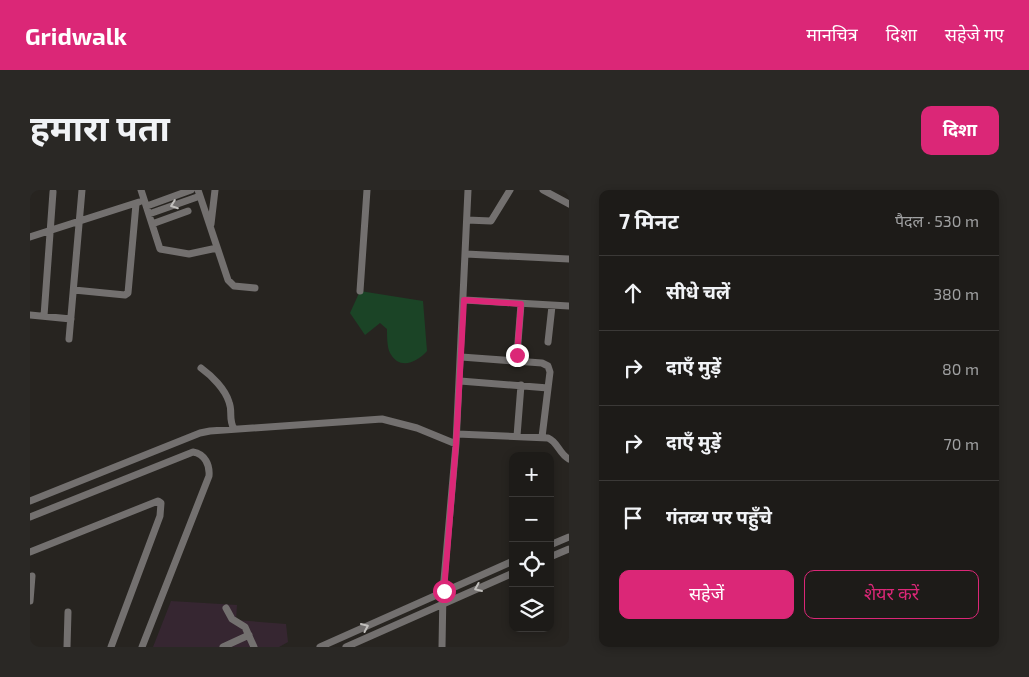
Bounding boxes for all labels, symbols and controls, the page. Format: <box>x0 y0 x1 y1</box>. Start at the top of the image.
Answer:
text: Gridwalk <box>25 21 127 50</box>
text: मानचित्र <box>806 23 858 45</box>
text: दिशा <box>886 23 917 45</box>
text: सहेजे गए <box>945 23 1004 45</box>
text: हमारा पता <box>30 106 170 148</box>
button: दिशा <box>921 106 999 155</box>
one-way arrow <box>171 199 179 209</box>
text: 7 मिनट <box>619 208 679 233</box>
text: पैदल · 530 m <box>895 211 979 230</box>
icon: ahead <box>619 279 647 307</box>
text: सीधे चलें <box>666 280 730 303</box>
text: 380 m <box>933 284 979 303</box>
route end <box>506 344 529 367</box>
icon: right <box>619 354 647 382</box>
text: दाएँ मुड़ें <box>666 355 721 378</box>
text: 80 m <box>942 359 979 378</box>
icon: right <box>619 429 647 457</box>
text: दाएँ मुड़ें <box>666 430 721 453</box>
text: 70 m <box>944 434 979 453</box>
map controls <box>509 452 554 632</box>
button: + <box>509 452 554 497</box>
button: − <box>509 497 554 542</box>
icon: arrive <box>619 504 647 532</box>
text: गंतव्य पर पहुँचे <box>666 505 772 528</box>
button: locate <box>509 542 554 587</box>
button: सहेजें <box>619 570 794 619</box>
button: शेयर करें <box>804 570 979 619</box>
route start <box>433 580 456 603</box>
one-way arrow <box>474 582 483 593</box>
button: layers <box>509 587 554 632</box>
one-way arrow <box>360 623 369 633</box>

